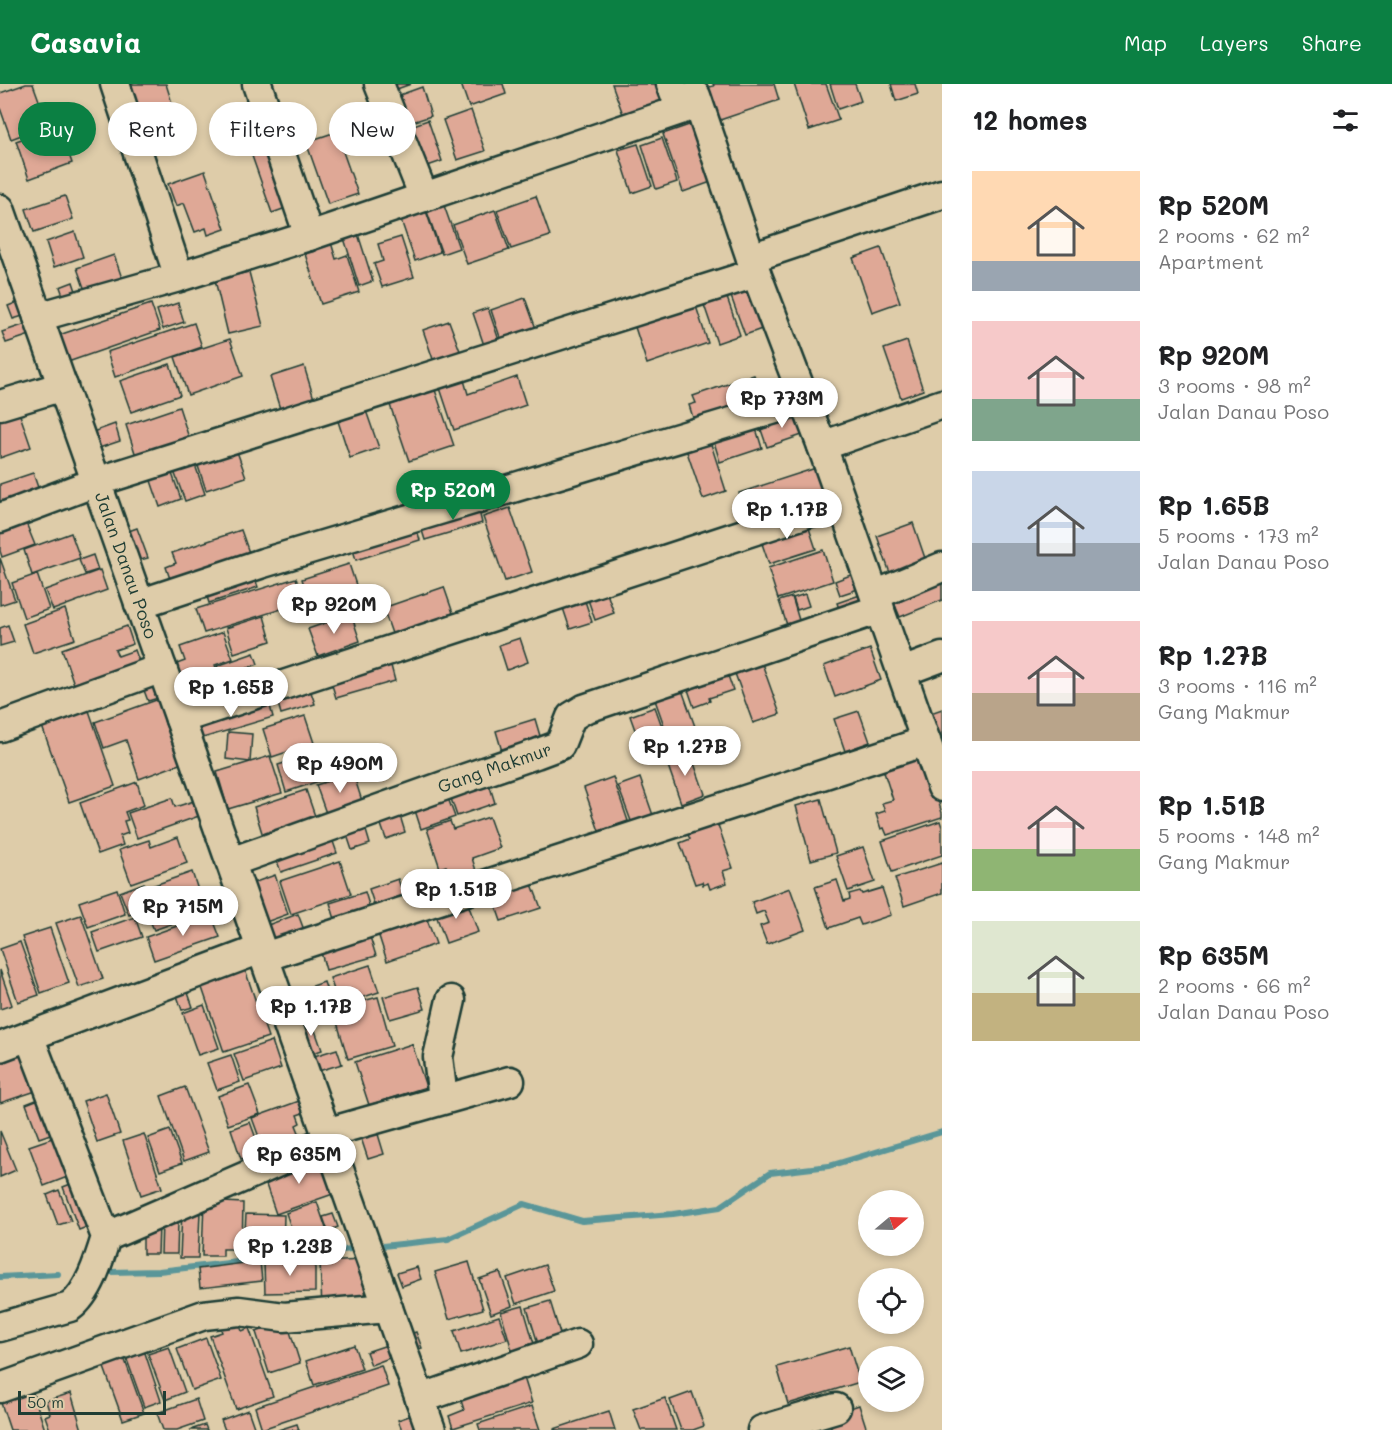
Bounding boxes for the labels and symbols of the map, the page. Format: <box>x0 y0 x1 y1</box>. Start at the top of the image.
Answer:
pin: Rp 773M <box>727 378 837 429</box>
pin: Rp 520M <box>398 470 508 521</box>
street label: Jalan Danau Poso <box>90 488 164 642</box>
pin: Rp 1.17B <box>725 489 849 540</box>
pin: Rp 920M <box>279 584 389 635</box>
pin: Rp 1.65B <box>169 667 293 718</box>
pin: Rp 1.27B <box>623 726 747 777</box>
street label: Gang Makmur <box>434 736 555 798</box>
pin: Rp 490M <box>285 743 395 794</box>
pin: Rp 1.51B <box>394 869 518 920</box>
pin: Rp 715M <box>128 886 238 937</box>
pin: Rp 1.17B <box>249 986 373 1037</box>
pin: Rp 635M <box>244 1134 354 1185</box>
north arrow <box>858 1190 924 1256</box>
pin: Rp 1.23B <box>228 1226 352 1277</box>
scale bar <box>18 1388 166 1416</box>

